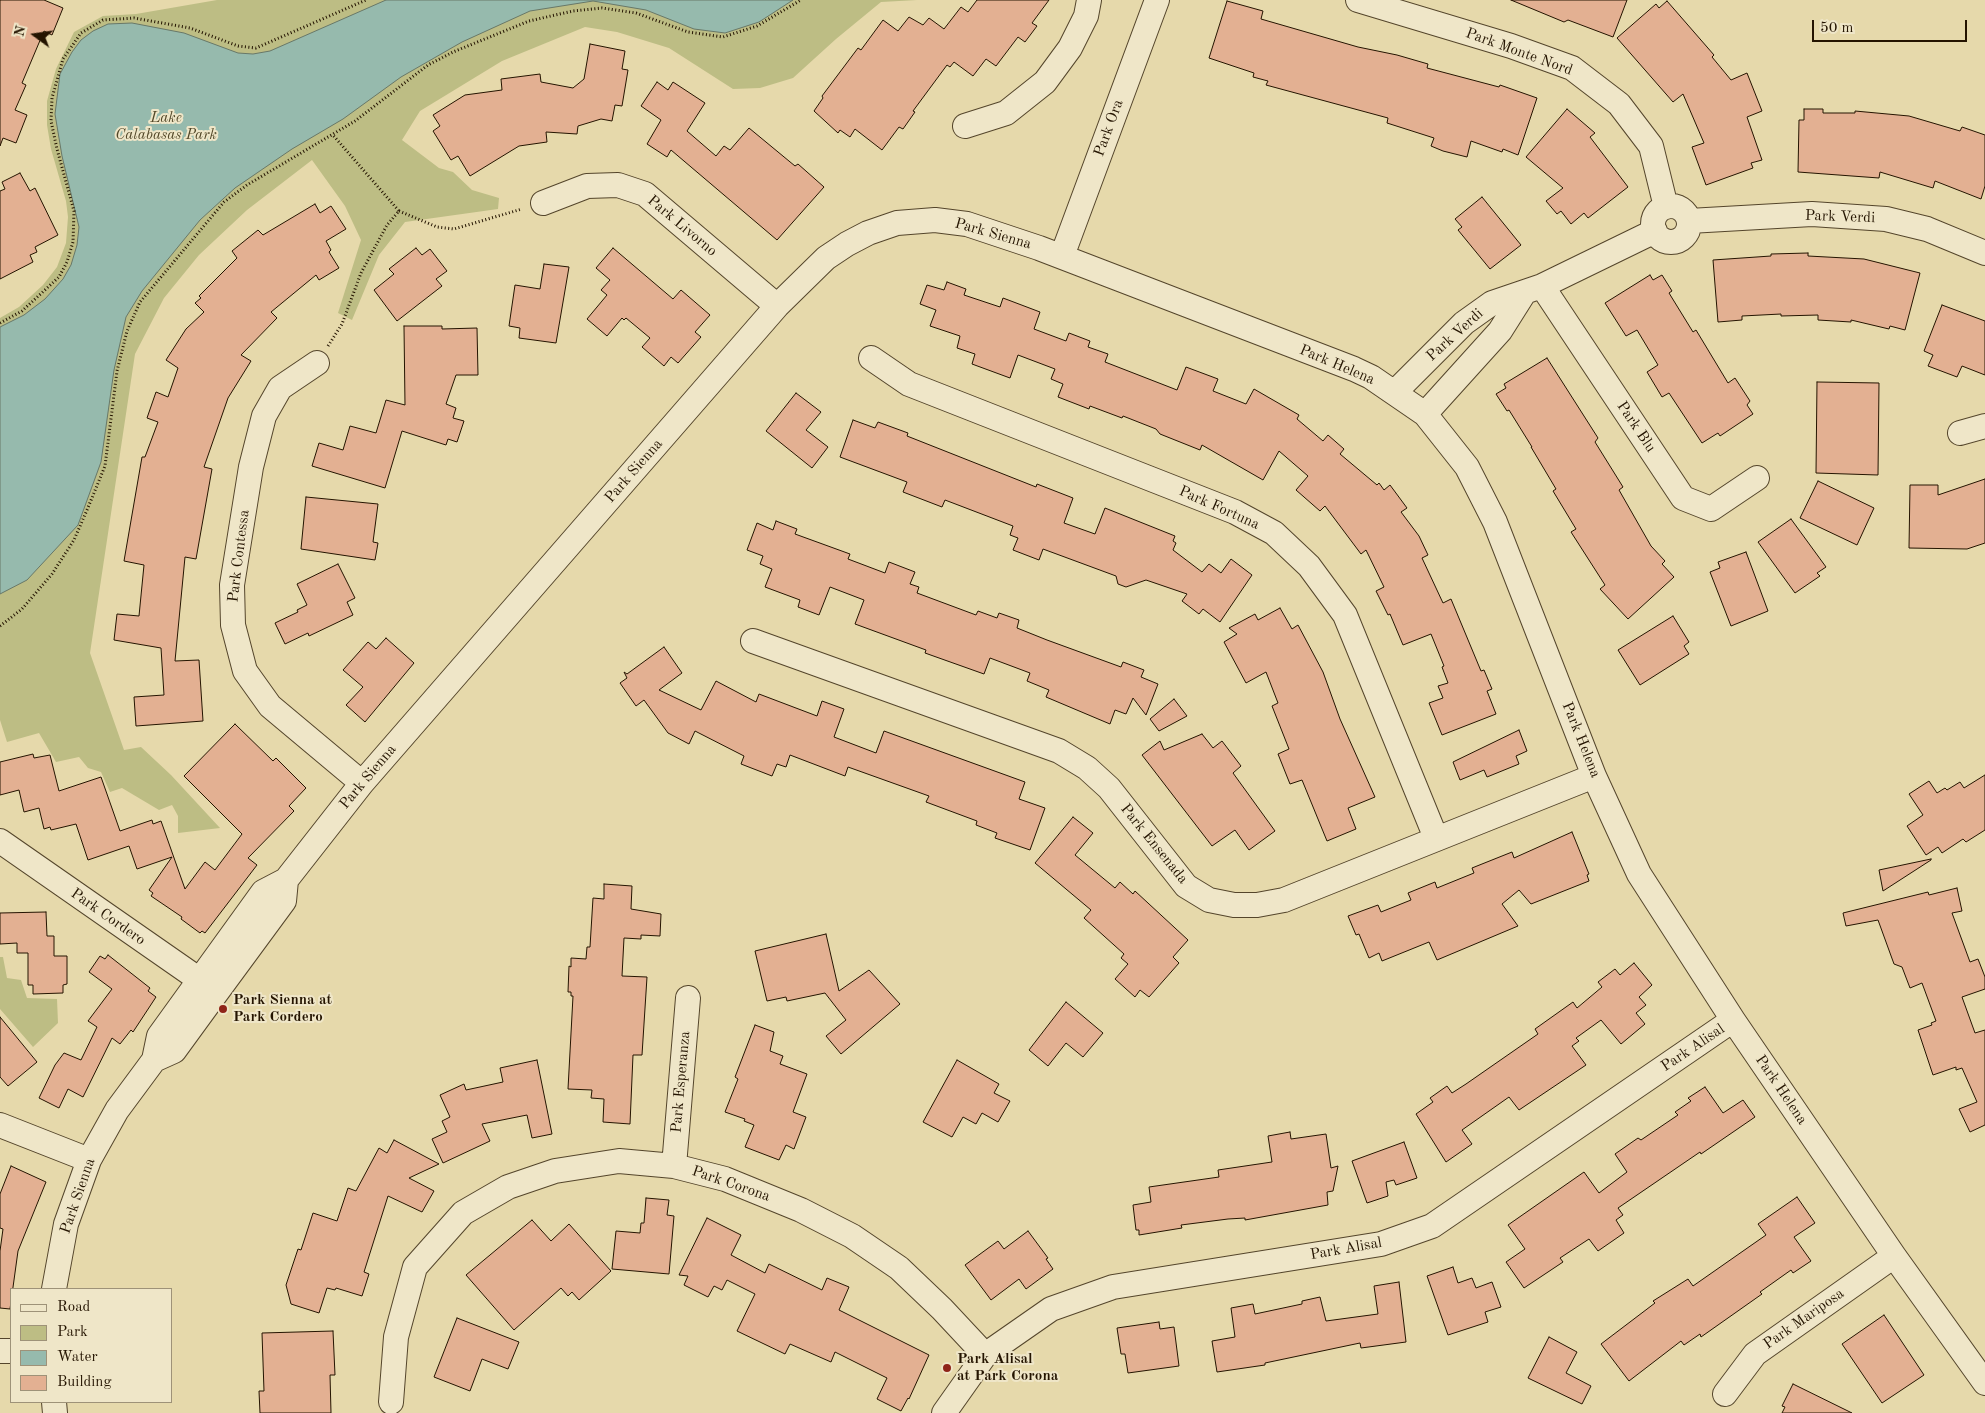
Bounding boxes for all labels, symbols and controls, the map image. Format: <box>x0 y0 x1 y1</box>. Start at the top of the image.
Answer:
north arrow <box>10 10 60 60</box>
scale bar <box>1815 10 1970 42</box>
text: 50 m <box>1820 21 1854 36</box>
text: N <box>12 24 29 38</box>
street label: Park Monte Nord <box>1463 24 1575 80</box>
street label: Park Ora <box>1090 97 1128 159</box>
park label: Lake Calabasas Park <box>115 109 217 144</box>
street label: Park Livorno <box>643 192 721 260</box>
street label: Park Verdi <box>1805 207 1875 227</box>
street label: Park Sienna <box>953 214 1033 254</box>
street label: Park Verdi <box>1423 305 1487 365</box>
street label: Park Helena <box>1297 341 1377 389</box>
street label: Park Blu <box>1612 398 1660 456</box>
street label: Park Sienna <box>601 435 667 507</box>
street label: Park Fortuna <box>1176 482 1262 534</box>
street label: Park Contessa <box>224 509 254 603</box>
street label: Park Helena <box>1558 699 1604 781</box>
street label: Park Sienna <box>336 741 400 813</box>
street label: Park Ensenada <box>1116 800 1192 888</box>
street label: Park Cordero <box>67 885 149 949</box>
place label: Park Sienna at Park Cordero <box>233 991 332 1026</box>
marker: Park Sienna at Park Cordero <box>217 1003 229 1015</box>
street label: Park Alisal <box>1658 1020 1728 1076</box>
street label: Park Esperanza <box>668 1030 694 1134</box>
street label: Park Helena <box>1751 1052 1811 1128</box>
street label: Park Sienna <box>57 1156 99 1236</box>
street label: Park Corona <box>689 1162 773 1206</box>
street label: Park Alisal <box>1309 1234 1383 1264</box>
street label: Park Mariposa <box>1760 1285 1848 1353</box>
legend <box>10 1288 172 1403</box>
text: Road <box>57 1300 90 1315</box>
text: Park <box>57 1325 88 1340</box>
text: Water <box>57 1350 98 1365</box>
place label: Park Alisal at Park Corona <box>957 1350 1058 1385</box>
marker: Park Alisal at Park Corona <box>941 1362 953 1374</box>
text: Building <box>57 1375 112 1390</box>

